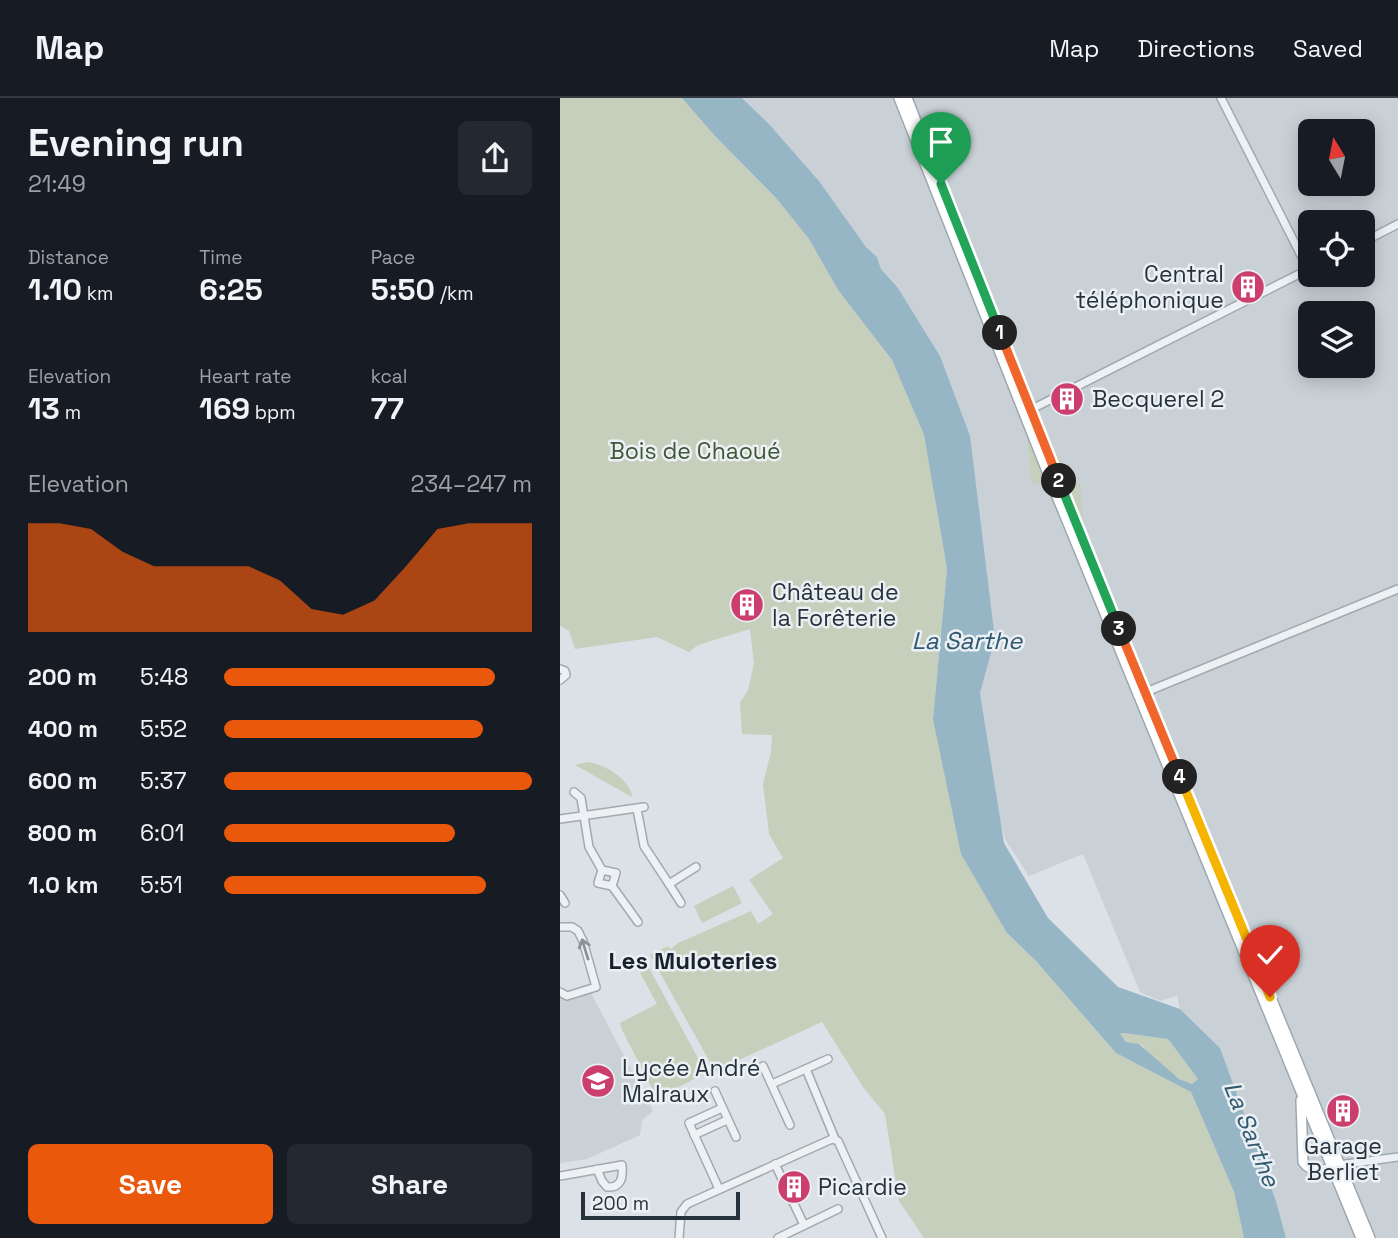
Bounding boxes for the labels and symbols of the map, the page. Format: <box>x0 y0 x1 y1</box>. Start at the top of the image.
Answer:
pin <box>911 112 971 184</box>
north arrow <box>1298 119 1376 196</box>
place label: Central téléphonique <box>1076 259 1224 315</box>
building icon: Central téléphonique <box>1229 268 1267 306</box>
pin: 1 <box>982 316 1018 350</box>
building icon: Becquerel 2 <box>1048 380 1086 418</box>
place label: Becquerel 2 <box>1092 384 1224 414</box>
park label: Bois de Chaoué <box>609 436 781 466</box>
pin: 2 <box>1042 464 1076 498</box>
place label: Château de la Forêterie <box>772 577 899 633</box>
building icon: Château de la Forêterie <box>728 586 766 624</box>
pin: 3 <box>1102 612 1136 646</box>
water label: La Sarthe <box>912 625 1023 656</box>
pin: 4 <box>1162 760 1198 794</box>
pin <box>1240 925 1300 997</box>
one-way arrow <box>578 938 591 960</box>
district label: Les Muloteries <box>609 945 777 976</box>
place label: Lycée André Malraux <box>622 1053 760 1109</box>
school or university icon: Lycée André Malraux <box>579 1062 617 1100</box>
water label: La Sarthe <box>1217 1077 1287 1192</box>
building icon: Garage Berliet <box>1324 1092 1362 1130</box>
place label: Garage Berliet <box>1304 1131 1382 1187</box>
building icon: Picardie <box>775 1168 813 1206</box>
place label: Picardie <box>818 1172 907 1202</box>
scale bar <box>581 1189 740 1221</box>

